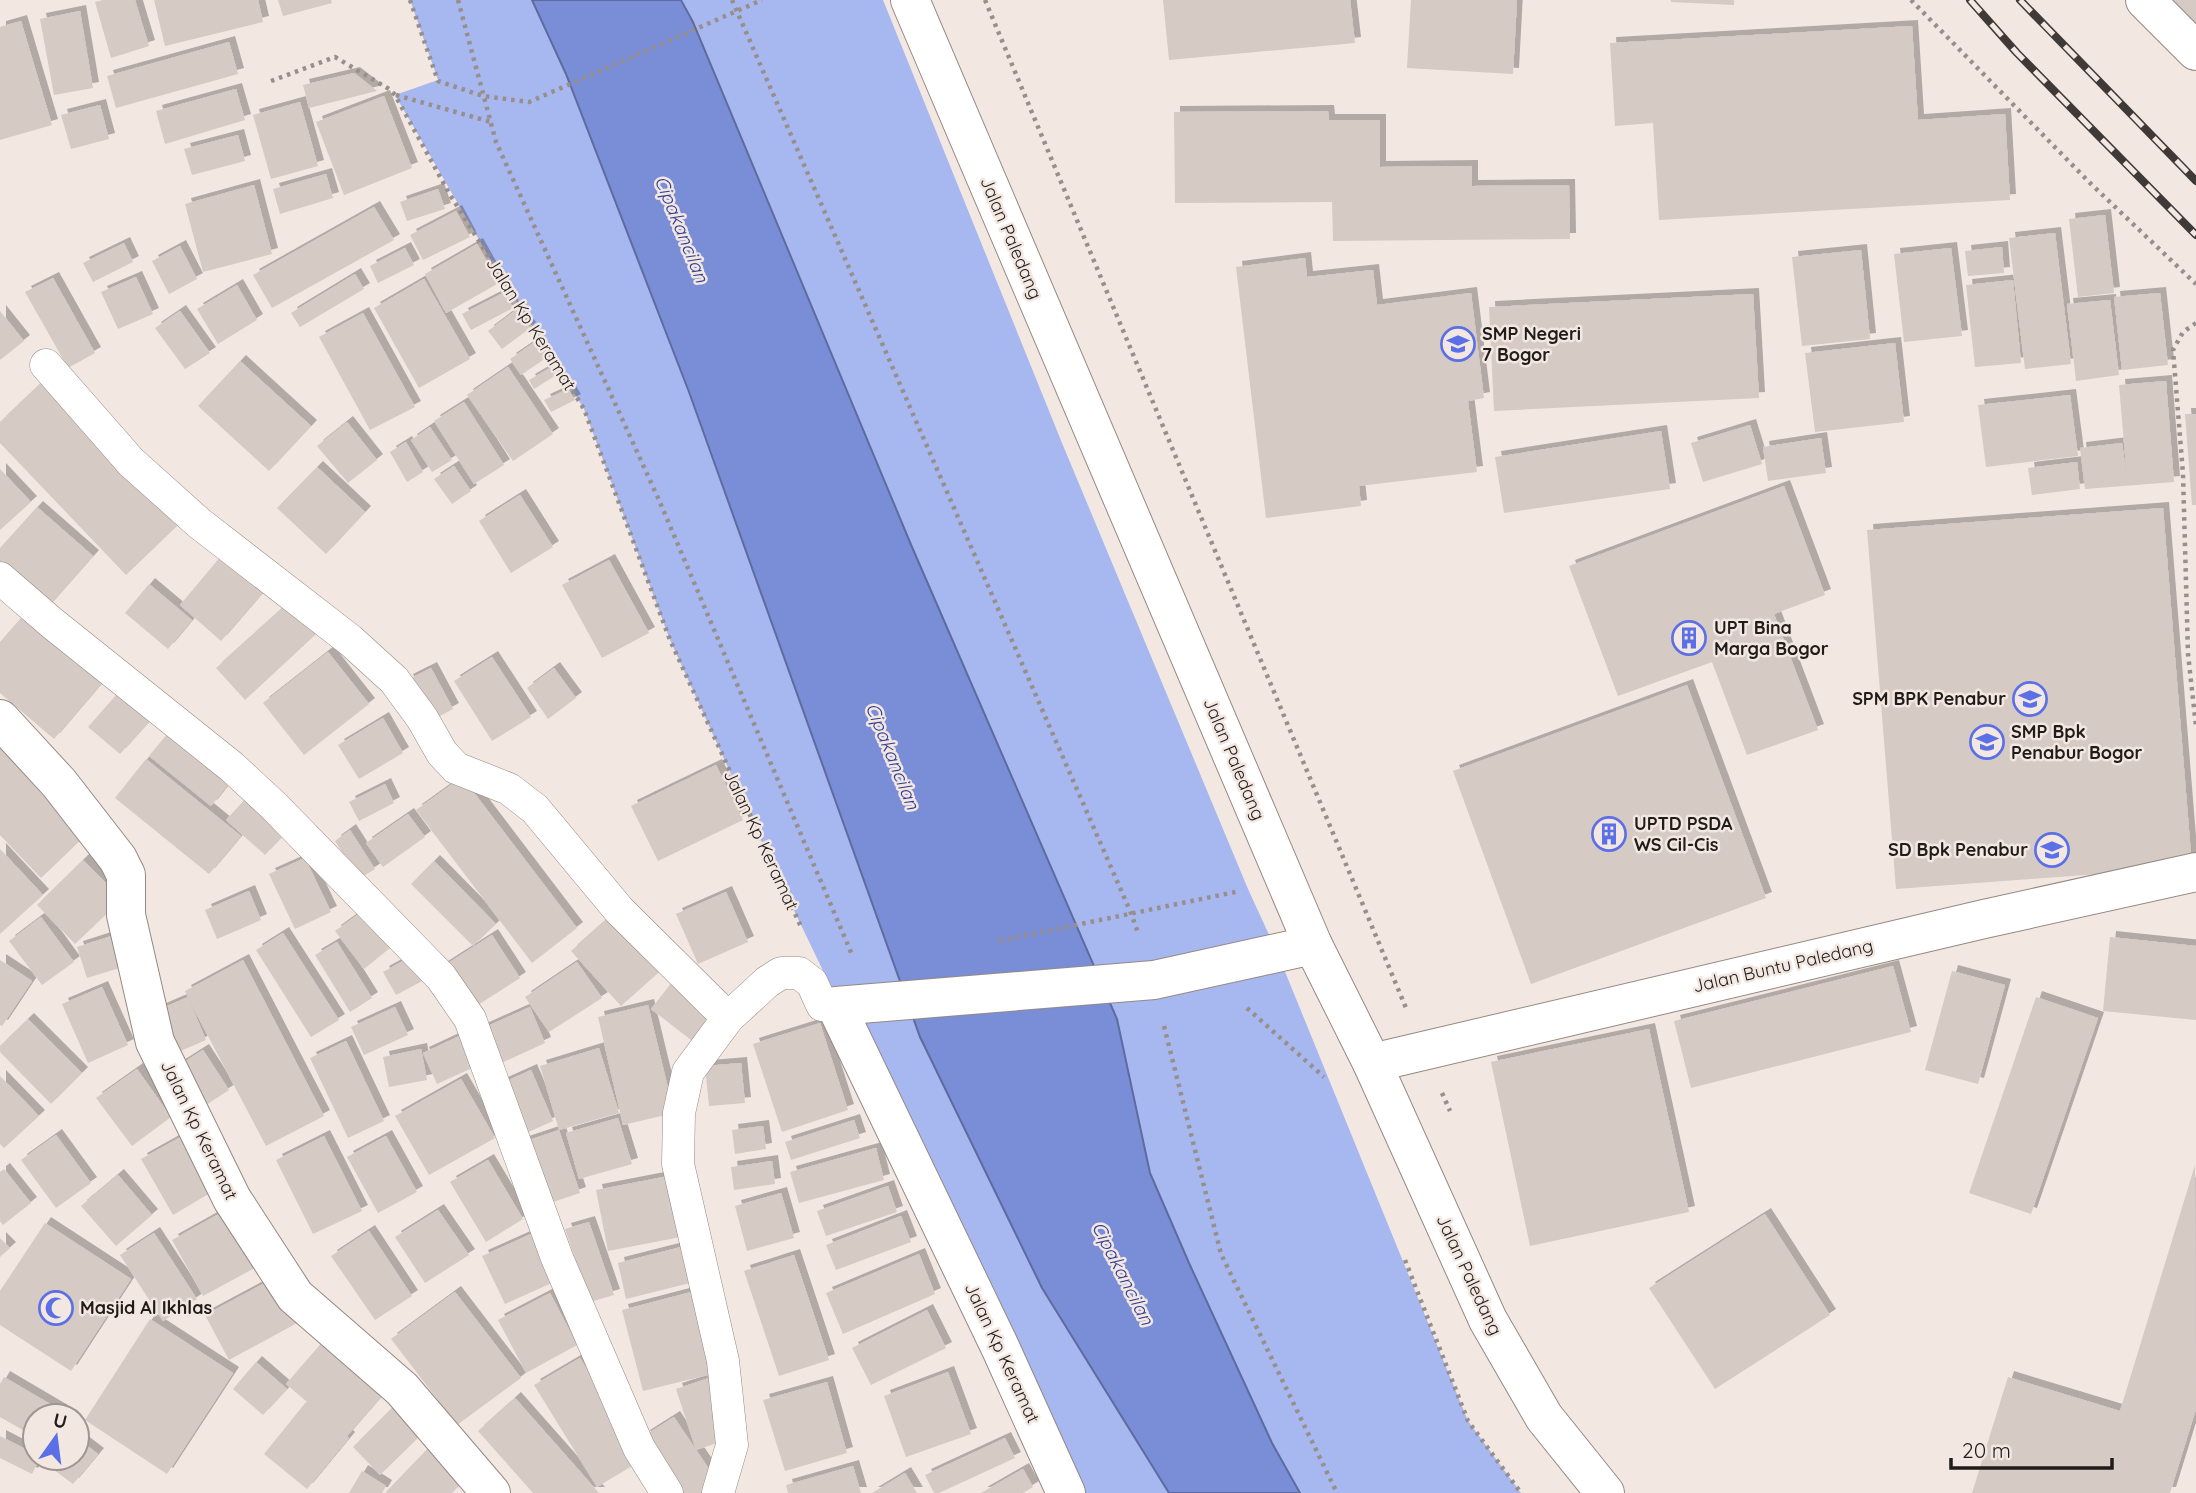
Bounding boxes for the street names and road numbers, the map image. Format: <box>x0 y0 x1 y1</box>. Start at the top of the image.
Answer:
street label: Jalan Paledang <box>975 173 1048 302</box>
street label: Jalan Kp Keramat <box>481 253 582 394</box>
street label: Jalan Paledang <box>1198 694 1271 823</box>
street label: Jalan Kp Keramat <box>719 766 804 914</box>
street label: Jalan Buntu Paledang <box>1690 934 1875 997</box>
street label: Jalan Kp Keramat <box>156 1056 243 1203</box>
street label: Jalan Paledang <box>1431 1211 1507 1339</box>
street label: Jalan Kp Keramat <box>960 1279 1045 1427</box>

